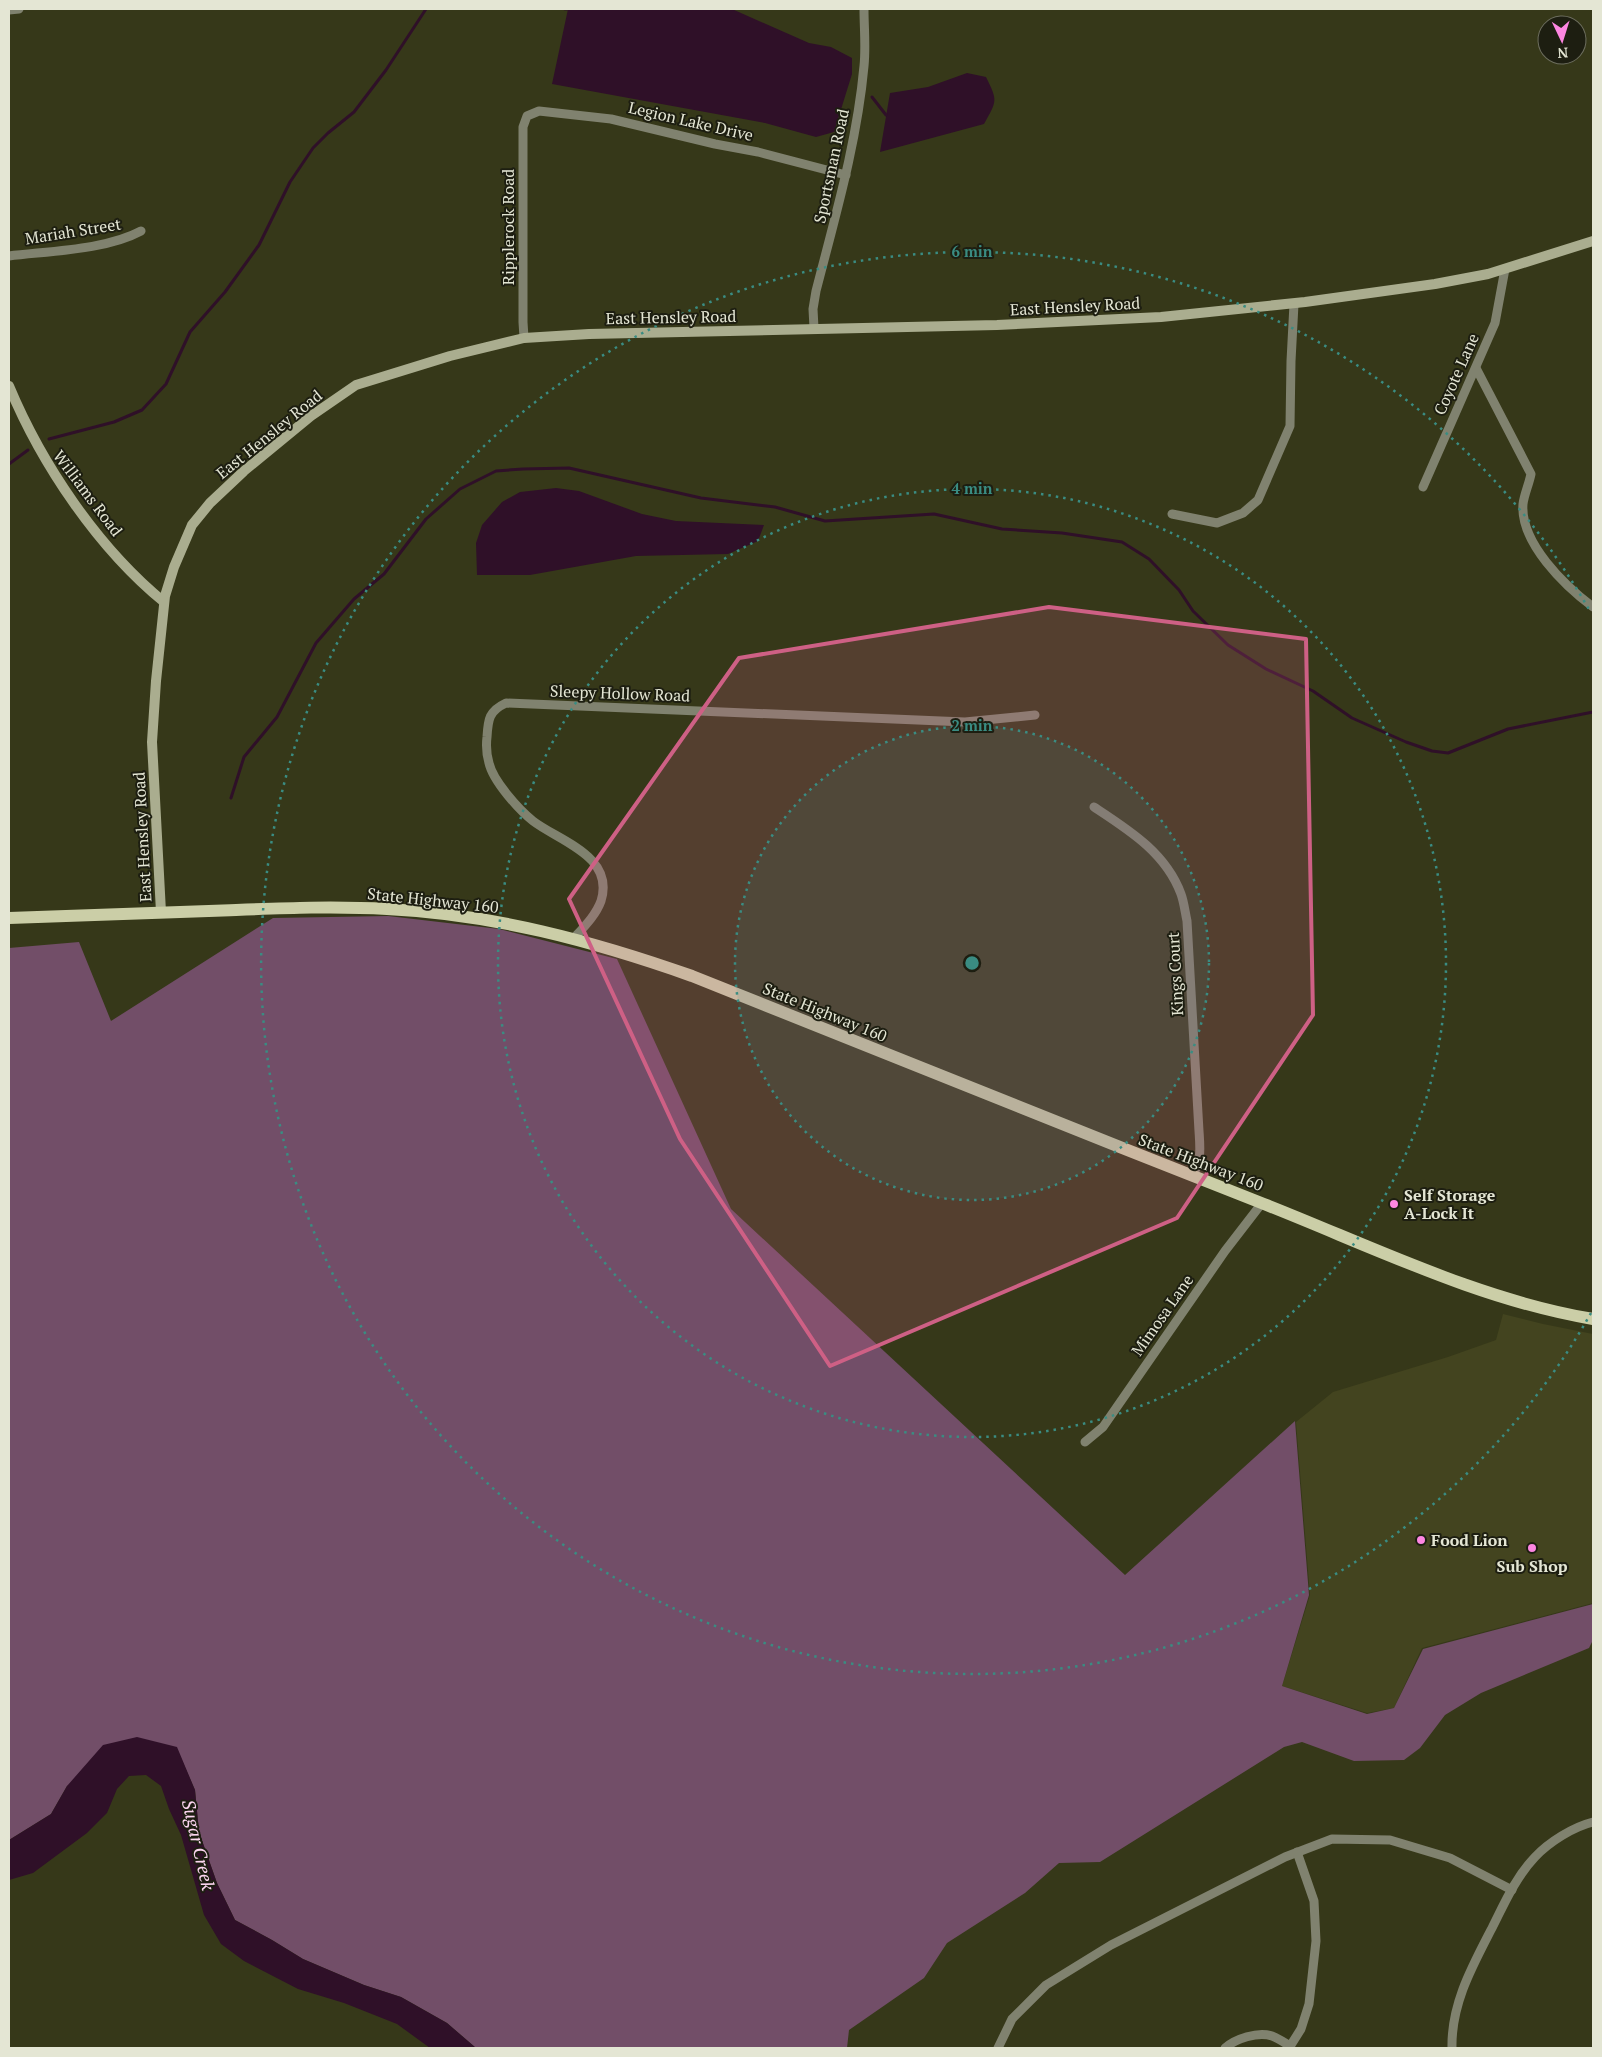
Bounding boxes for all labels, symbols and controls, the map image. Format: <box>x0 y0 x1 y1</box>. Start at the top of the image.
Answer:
north arrow <box>1537 15 1587 65</box>
text: N <box>1557 44 1569 63</box>
street label: Legion Lake Drive <box>626 96 756 146</box>
street label: Sportsman Road <box>808 107 854 225</box>
street label: Ripplerock Road <box>497 169 519 285</box>
street label: Mariah Street <box>23 213 123 249</box>
text: 6 min <box>951 241 993 261</box>
street label: East Hensley Road <box>1009 292 1141 320</box>
street label: East Hensley Road <box>606 305 737 329</box>
street label: Coyote Lane <box>1428 330 1484 418</box>
street label: East Hensley Road <box>211 384 327 484</box>
street label: Williams Road <box>48 445 128 541</box>
text: 4 min <box>951 478 993 498</box>
street label: Sleepy Hollow Road <box>550 680 691 706</box>
text: 2 min <box>951 715 993 735</box>
street label: East Hensley Road <box>128 771 156 903</box>
street label: State Highway 160 <box>366 882 500 918</box>
street label: Kings Court <box>1162 931 1188 1016</box>
centre of rings <box>963 954 981 972</box>
street label: State Highway 160 <box>760 977 890 1047</box>
street label: State Highway 160 <box>1135 1128 1267 1196</box>
place label: Self Storage A-Lock It <box>1404 1184 1496 1224</box>
marker: Self Storage A-Lock It <box>1388 1198 1400 1210</box>
street label: Mimosa Lane <box>1126 1270 1198 1360</box>
place label: Food Lion <box>1431 1529 1508 1551</box>
marker: Food Lion <box>1415 1534 1427 1546</box>
marker: Sub Shop <box>1526 1542 1538 1554</box>
place label: Sub Shop <box>1496 1555 1568 1577</box>
water label: Sugar Creek <box>177 1797 221 1893</box>

